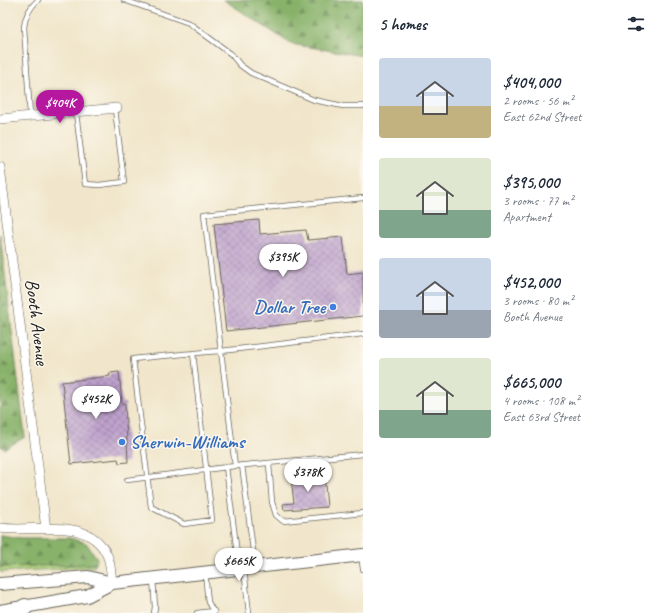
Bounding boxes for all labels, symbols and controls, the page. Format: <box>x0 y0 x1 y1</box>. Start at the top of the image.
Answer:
icon: filters <box>625 13 647 35</box>
text: 5 homes <box>379 14 427 35</box>
text: $404,000 <box>503 72 560 93</box>
icon: home <box>411 74 459 122</box>
pin: $404K <box>32 90 88 124</box>
text: 2 rooms · 56 m² <box>503 93 573 109</box>
text: $404K <box>45 95 75 111</box>
text: East 62nd Street <box>503 109 581 125</box>
text: $395,000 <box>503 172 559 193</box>
icon: home <box>411 174 459 222</box>
text: 3 rooms · 77 m² <box>503 193 573 209</box>
text: Apartment <box>503 209 551 225</box>
pin: $395K <box>255 244 311 278</box>
text: $395K <box>268 249 298 265</box>
text: $452,000 <box>503 272 560 293</box>
icon: home <box>411 274 459 322</box>
street label: Booth Avenue <box>20 278 54 368</box>
text: 3 rooms · 80 m² <box>503 293 573 309</box>
place label: Dollar Tree <box>254 295 327 319</box>
marker: Dollar Tree <box>328 302 338 312</box>
text: Booth Avenue <box>503 309 562 325</box>
text: $665,000 <box>503 372 560 393</box>
icon: home <box>411 374 459 422</box>
pin: $452K <box>68 386 124 420</box>
text: $452K <box>81 391 111 407</box>
text: 4 rooms · 108 m² <box>503 393 579 409</box>
text: East 63rd Street <box>503 409 580 425</box>
place label: Sherwin-Williams <box>130 430 247 454</box>
marker: Sherwin-Williams <box>117 437 127 447</box>
pin: $378K <box>280 459 336 493</box>
text: $378K <box>293 464 323 480</box>
pin: $665K <box>211 548 267 582</box>
text: $665K <box>224 553 254 569</box>

